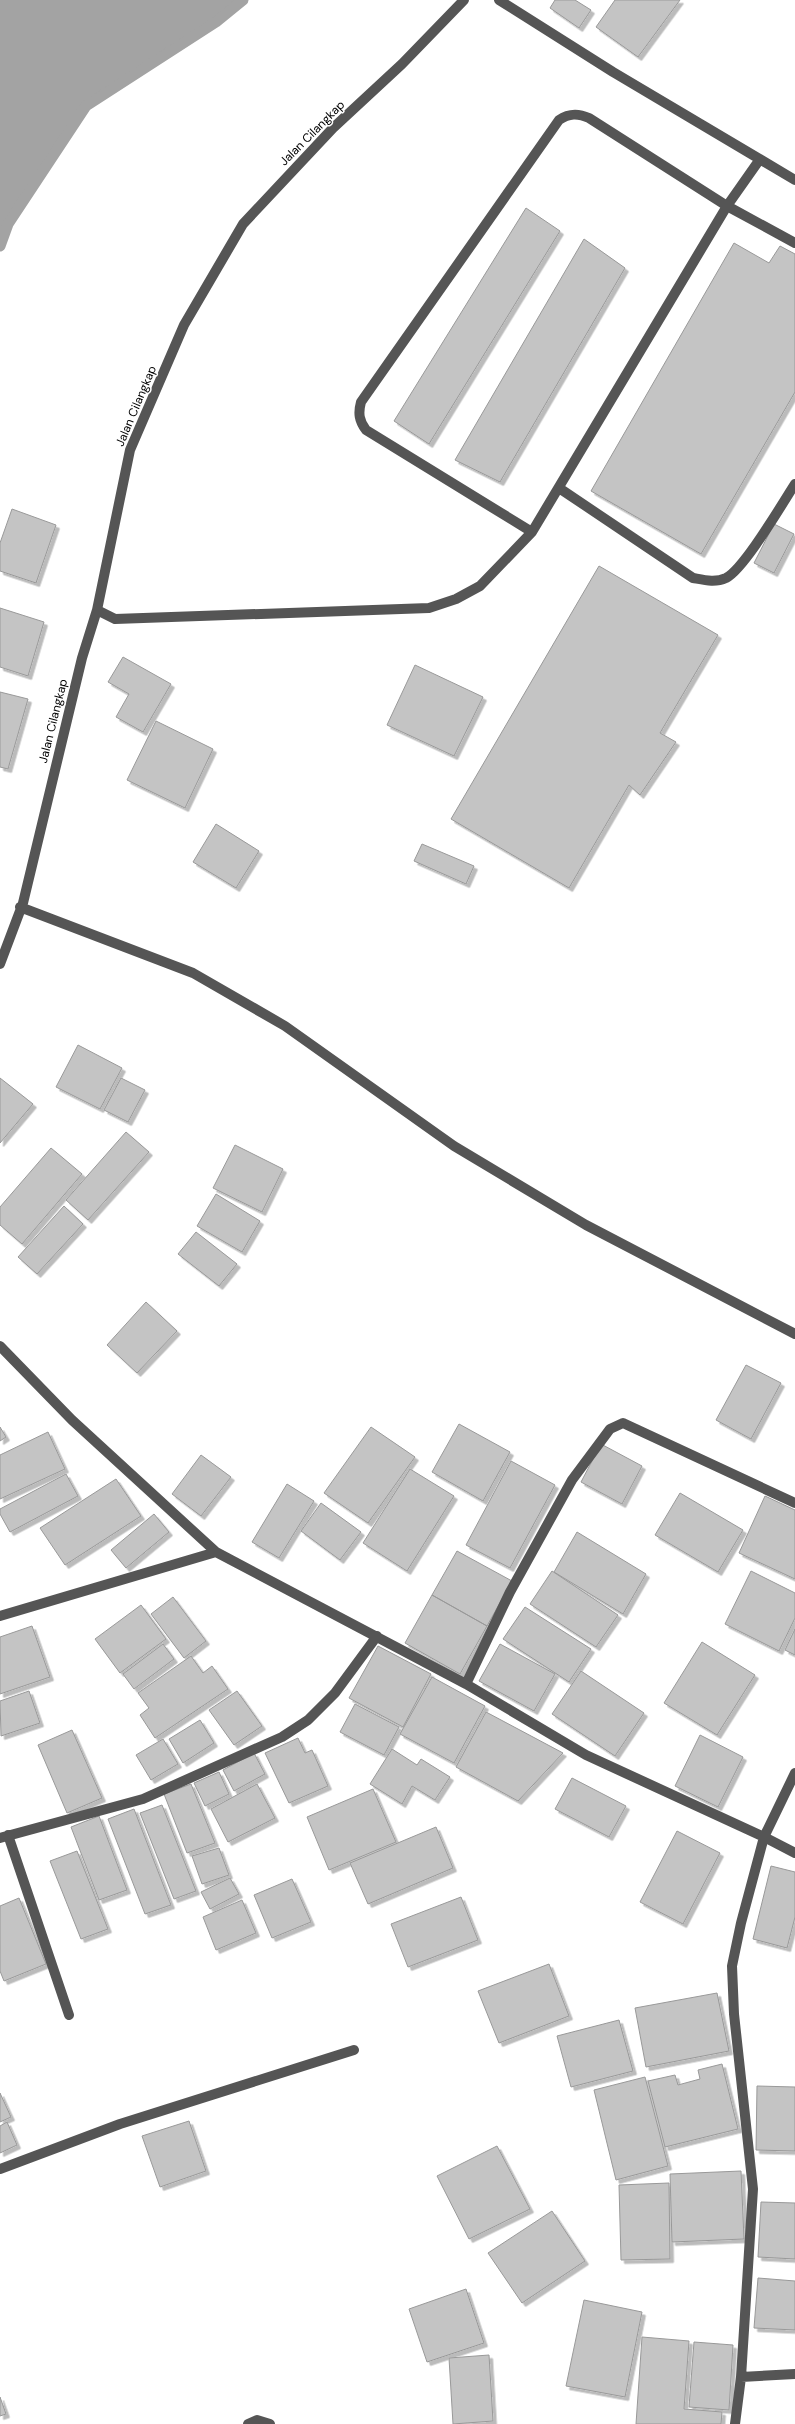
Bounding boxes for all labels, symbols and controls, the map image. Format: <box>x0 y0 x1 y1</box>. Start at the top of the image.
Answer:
street label: Jalan Cilangkap <box>276 97 348 169</box>
street label: Jalan Cilangkap <box>112 363 160 449</box>
street label: Jalan Cilangkap <box>35 677 71 765</box>

